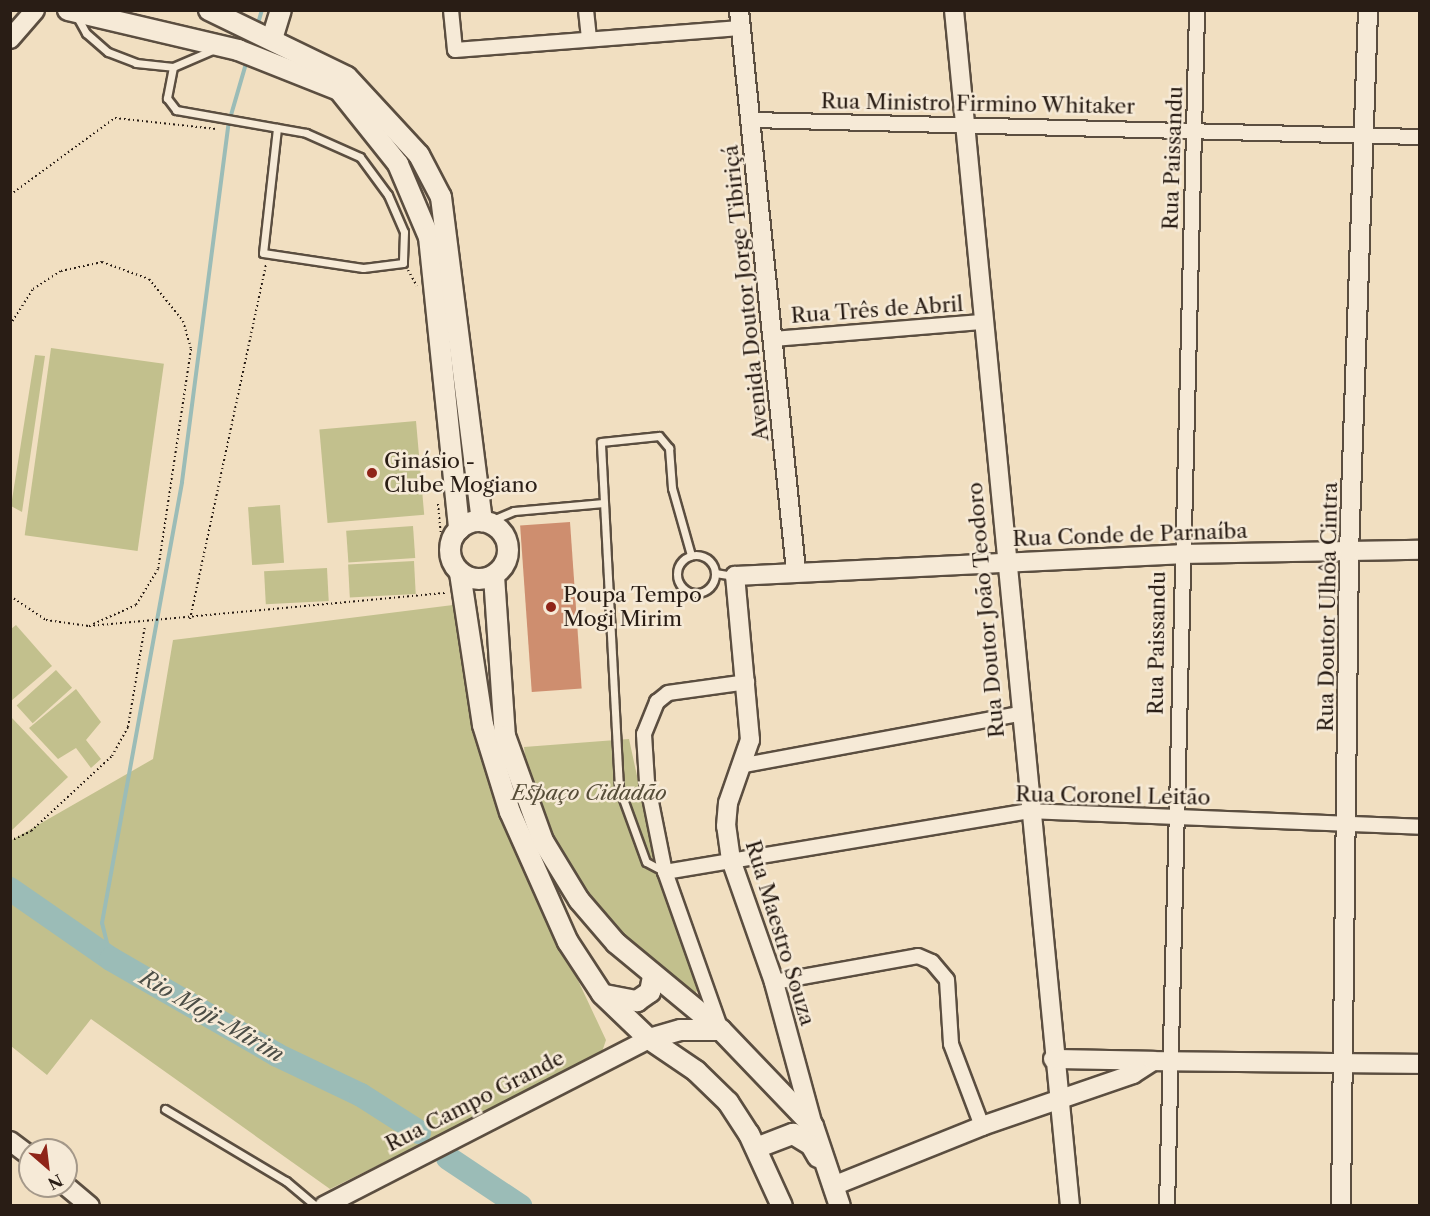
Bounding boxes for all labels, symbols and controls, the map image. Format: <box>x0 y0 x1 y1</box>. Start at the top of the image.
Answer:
street label: Rua Paissandu <box>1158 85 1188 231</box>
street label: Rua Ministro Firmino Whitaker <box>820 89 1136 119</box>
street label: Avenida Doutor Jorge Tibiriçá <box>718 143 774 443</box>
street label: Rua Três de Abril <box>789 291 965 329</box>
place label: Ginásio - Clube Mogiano <box>384 448 538 498</box>
marker: Ginásio - Clube Mogiano <box>365 466 379 480</box>
street label: Rua Doutor João Teodoro <box>962 481 1010 739</box>
street label: Rua Doutor Ulhôa Cintra <box>1313 481 1343 733</box>
street label: Rua Conde de Parnaíba <box>1012 518 1248 552</box>
street label: Rua Paissandu <box>1143 571 1171 715</box>
place label: Poupa Tempo Mogi Mirim <box>563 582 703 632</box>
marker: Poupa Tempo Mogi Mirim <box>544 600 558 614</box>
park label: Espaço Cidadão <box>511 780 667 806</box>
street label: Rua Coronel Leitão <box>1015 782 1211 810</box>
street label: Rua Maestro Souza <box>740 837 820 1029</box>
water label: Rio Moji-Mirim <box>135 964 289 1068</box>
street label: Rua Campo Grande <box>381 1045 569 1157</box>
north arrow <box>18 1138 78 1198</box>
text: N <box>45 1170 66 1194</box>

